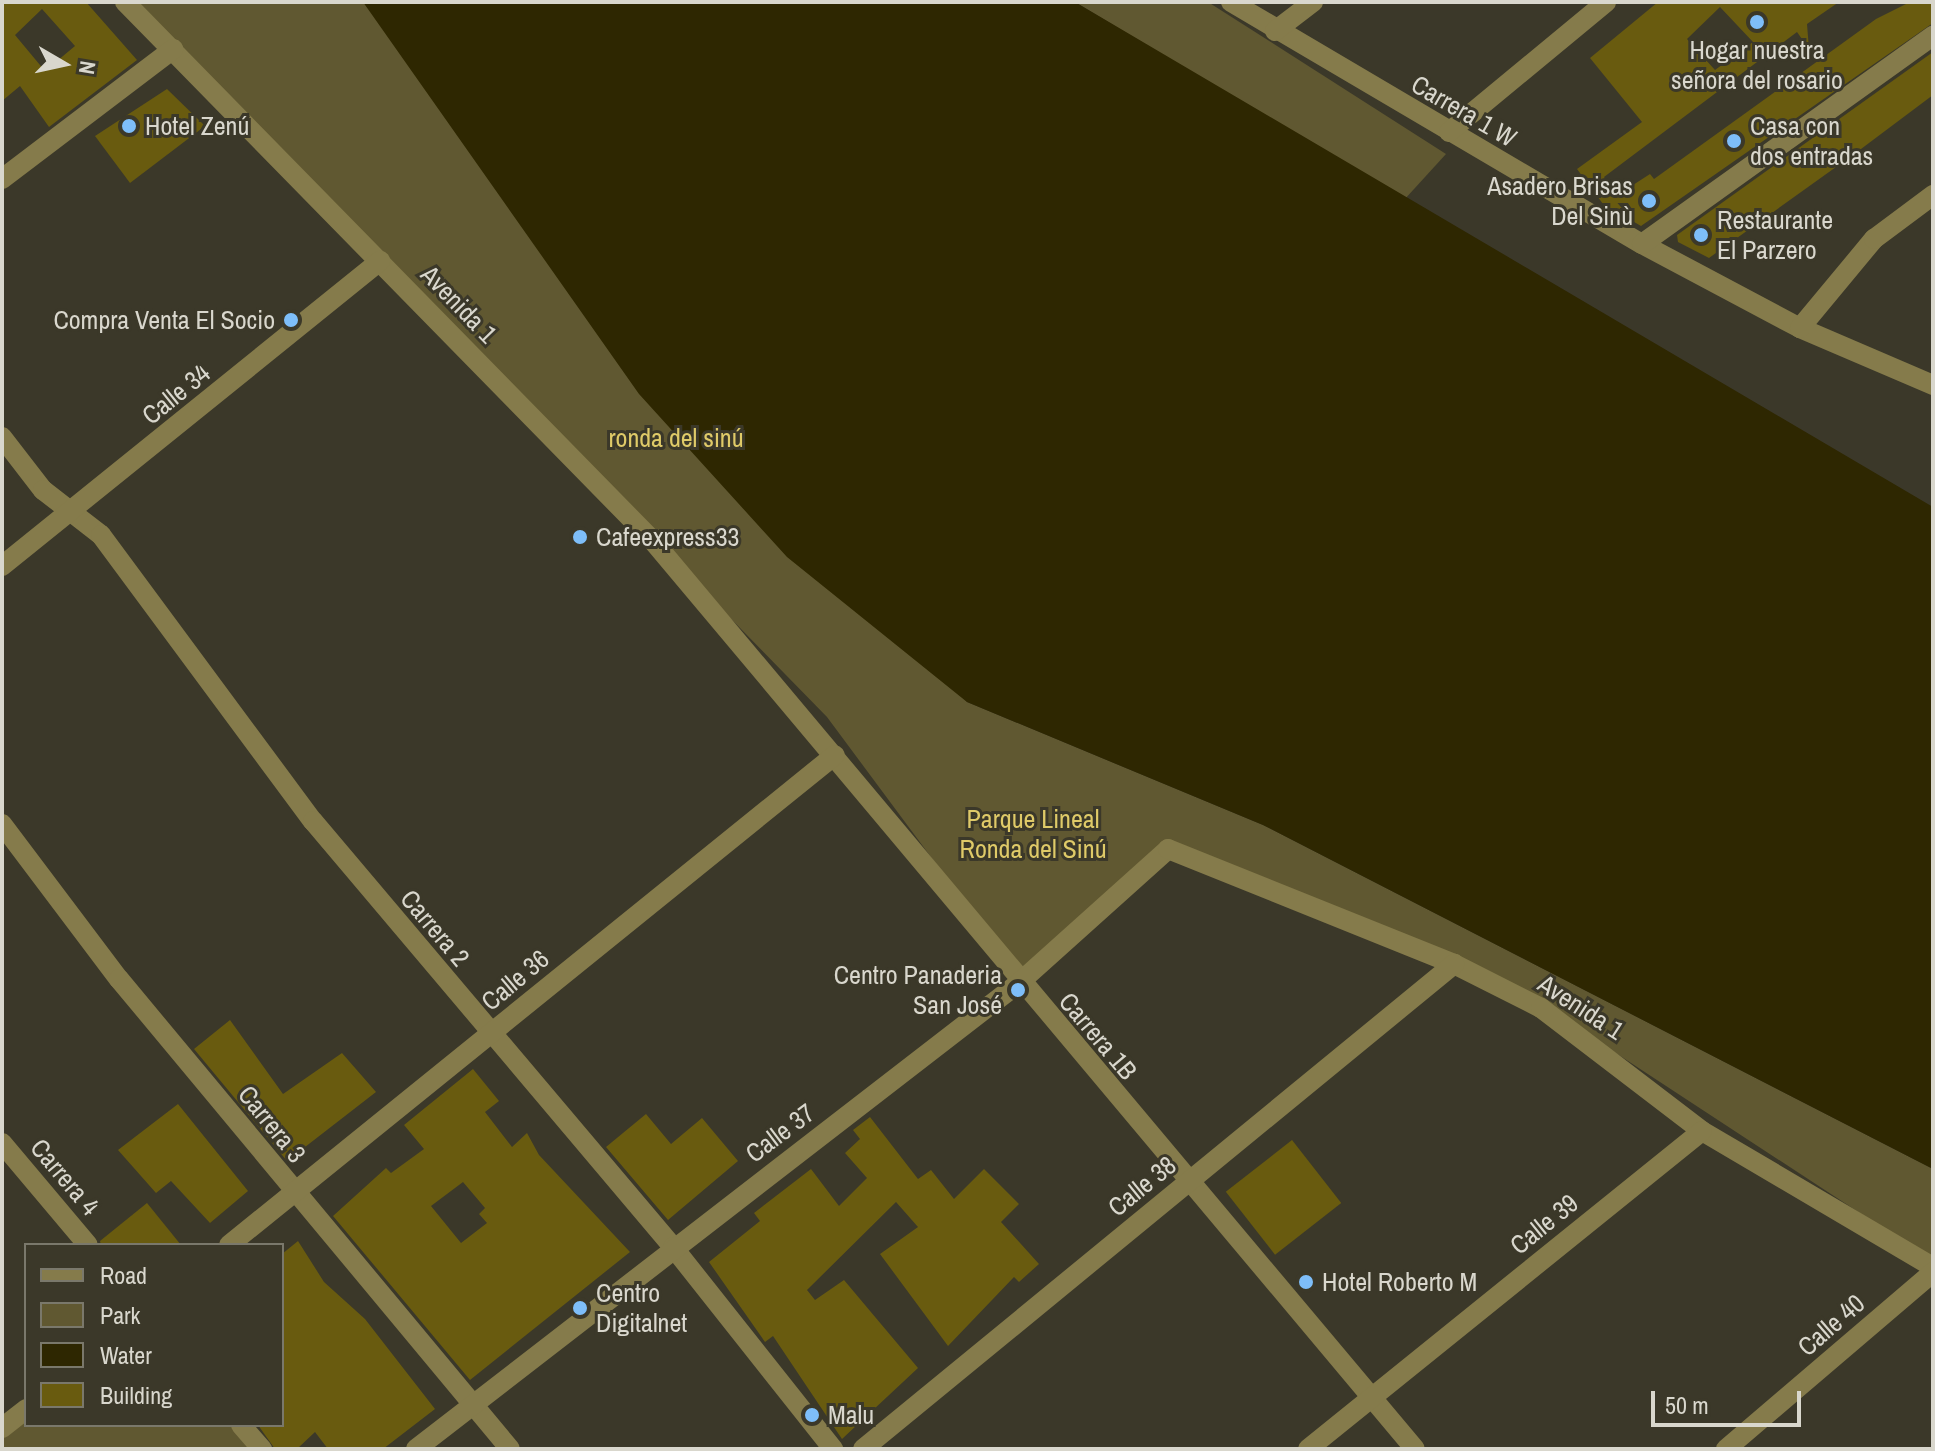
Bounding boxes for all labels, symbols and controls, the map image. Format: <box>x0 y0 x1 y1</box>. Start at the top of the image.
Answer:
marker: Hogar nuestra señora del rosario <box>1748 13 1766 31</box>
north arrow <box>24 24 104 104</box>
place label: Hogar nuestra señora del rosario <box>1671 34 1843 96</box>
text: N <box>72 59 104 77</box>
street label: Carrera 1 W <box>1406 68 1522 154</box>
place label: Hotel Zenú <box>145 110 249 142</box>
place label: Casa con dos entradas <box>1750 110 1873 172</box>
marker: Hotel Zenú <box>120 117 138 135</box>
marker: Casa con dos entradas <box>1725 132 1743 150</box>
place label: Asadero Brisas Del Sinù <box>1487 170 1633 232</box>
marker: Asadero Brisas Del Sinù <box>1640 192 1658 210</box>
place label: Restaurante El Parzero <box>1717 204 1833 266</box>
marker: Restaurante El Parzero <box>1692 226 1710 244</box>
street label: Avenida 1 <box>415 259 503 349</box>
place label: Compra Venta El Socio <box>53 304 275 336</box>
marker: Compra Venta El Socio <box>282 311 300 329</box>
street label: Calle 34 <box>136 357 216 431</box>
park label: ronda del sinú <box>608 422 744 454</box>
place label: Cafeexpress33 <box>596 521 739 553</box>
marker: Cafeexpress33 <box>571 528 589 546</box>
park label: Parque Lineal Ronda del Sinú <box>960 803 1106 864</box>
street label: Carrera 2 <box>394 883 476 973</box>
street label: Calle 36 <box>475 943 555 1017</box>
place label: Centro Panaderia San José <box>834 959 1002 1020</box>
street label: Avenida 1 <box>1532 968 1630 1046</box>
marker: Centro Panaderia San José <box>1009 981 1027 999</box>
street label: Carrera 1B <box>1053 986 1143 1086</box>
street label: Carrera 3 <box>232 1079 312 1169</box>
street label: Calle 37 <box>739 1097 821 1169</box>
street label: Carrera 4 <box>24 1132 106 1222</box>
street label: Calle 38 <box>1102 1149 1182 1223</box>
street label: Calle 39 <box>1504 1187 1584 1261</box>
legend <box>24 1243 284 1427</box>
text: Road <box>100 1259 147 1291</box>
place label: Hotel Roberto M <box>1322 1266 1477 1298</box>
marker: Hotel Roberto M <box>1297 1273 1315 1291</box>
place label: Centro Digitalnet <box>596 1277 687 1338</box>
street label: Calle 40 <box>1791 1288 1871 1362</box>
text: Park <box>100 1299 140 1331</box>
marker: Centro Digitalnet <box>571 1299 589 1317</box>
text: Water <box>100 1339 152 1371</box>
scale bar <box>1655 1375 1805 1425</box>
text: Building <box>100 1379 172 1411</box>
text: 50 m <box>1665 1389 1709 1421</box>
place label: Malu <box>828 1399 874 1431</box>
marker: Malu <box>803 1406 821 1424</box>

